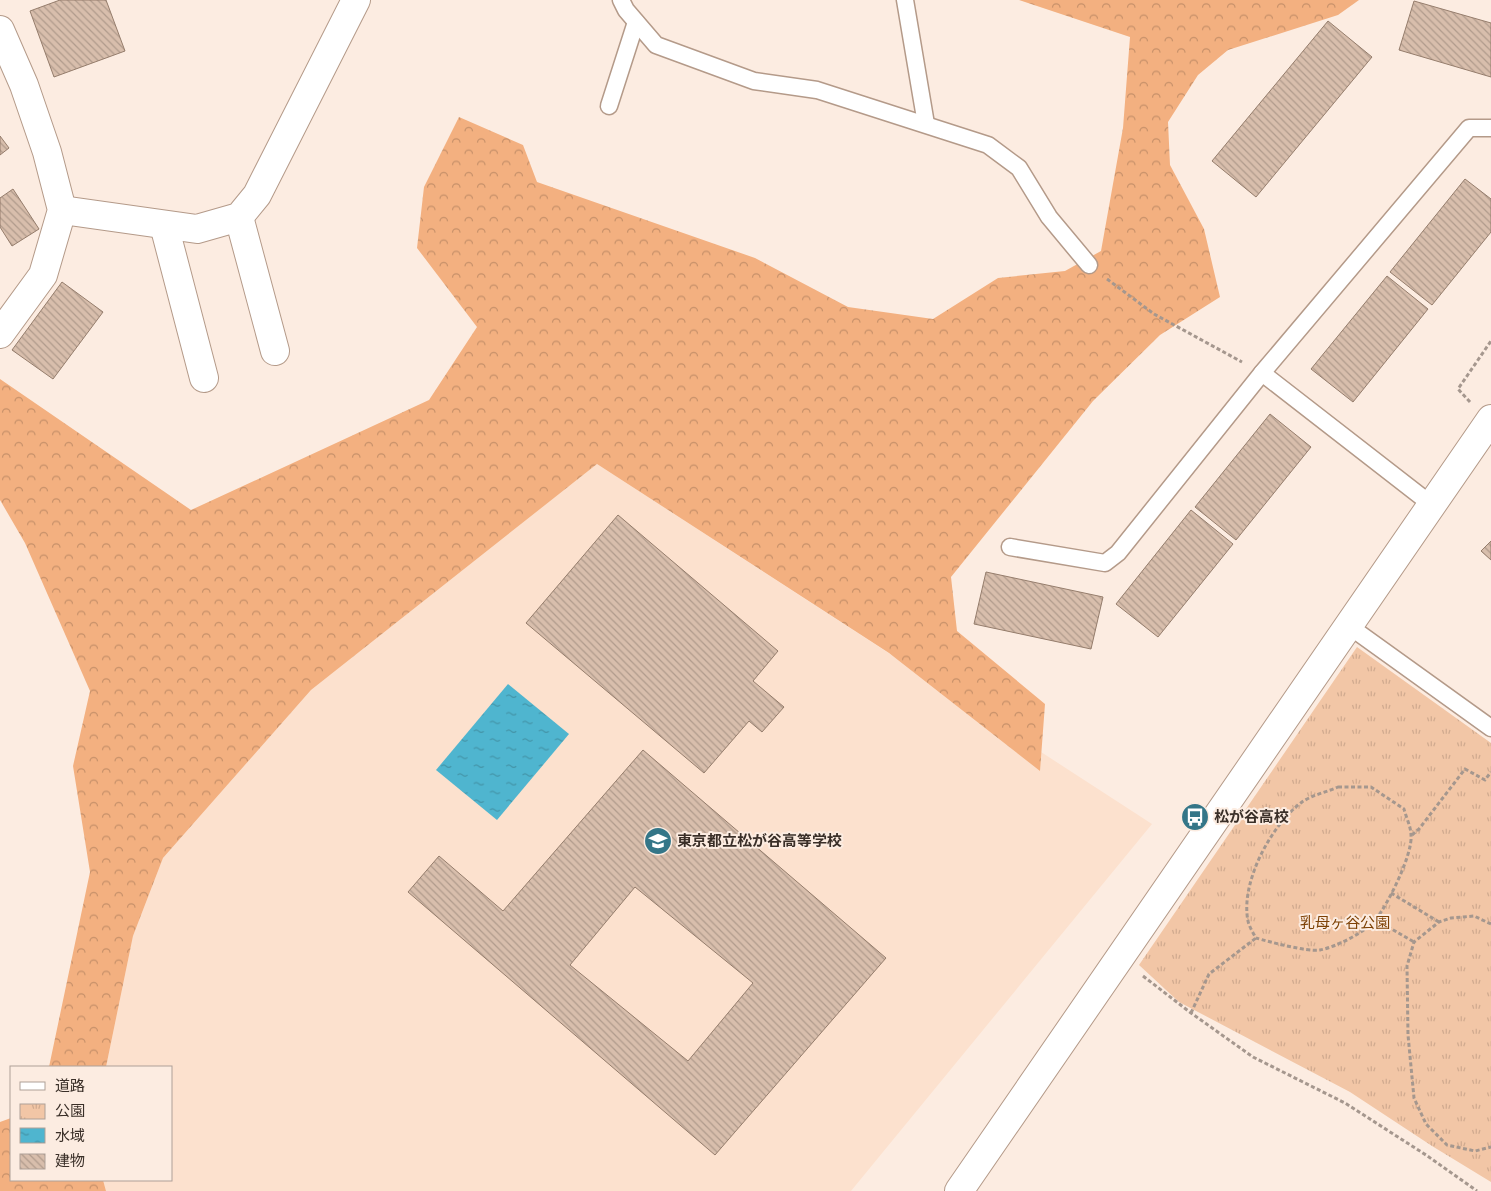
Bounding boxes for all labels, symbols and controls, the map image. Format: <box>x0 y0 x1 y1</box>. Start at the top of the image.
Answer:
bus stop icon: 松が谷高校 <box>1180 802 1210 832</box>
place label: 松が谷高校 <box>1214 808 1289 825</box>
school or university icon: 東京都立松が谷高等学校 <box>643 826 673 856</box>
place label: 東京都立松が谷高等学校 <box>677 832 842 849</box>
park label: 乳母ヶ谷公園 <box>1300 914 1390 931</box>
legend <box>10 1066 172 1181</box>
text: 道路 <box>55 1077 85 1094</box>
text: 公園 <box>55 1102 85 1119</box>
text: 水域 <box>55 1127 85 1144</box>
text: 建物 <box>55 1152 85 1169</box>

